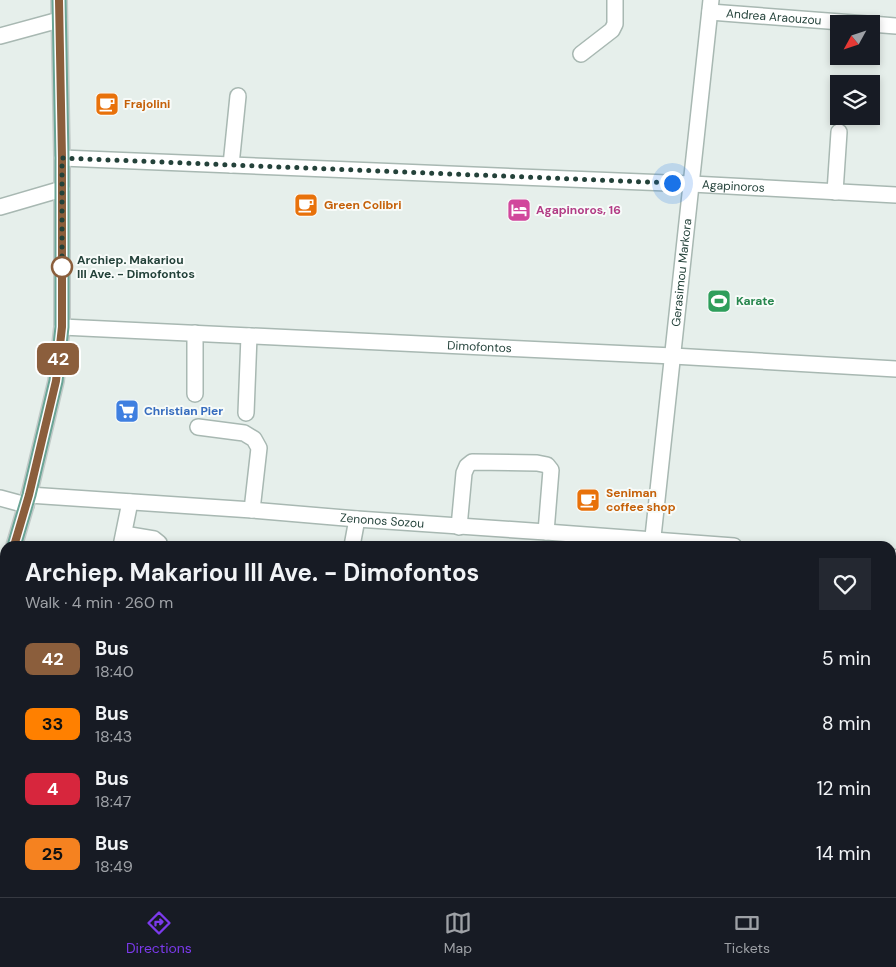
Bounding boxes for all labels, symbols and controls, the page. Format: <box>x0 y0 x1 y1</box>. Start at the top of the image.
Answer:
street label: Andrea Araouzou <box>726 5 822 29</box>
north arrow <box>830 15 880 65</box>
map controls <box>830 15 880 125</box>
button: layers <box>830 75 880 125</box>
cafe icon: Frajolini <box>94 91 120 117</box>
place label: Frajolini <box>124 96 170 112</box>
your location <box>660 171 685 196</box>
street label: Agapinoros <box>702 177 765 196</box>
cafe icon: Green Colibri <box>293 192 319 218</box>
place label: Green Colibri <box>324 197 402 213</box>
hotel icon: Agapinoros, 16 <box>506 197 532 223</box>
place label: Agapinoros, 16 <box>536 202 621 218</box>
street label: Gerasimou Markora <box>668 218 695 327</box>
place label: Archiep. Makariou III Ave. - Dimofontos <box>77 252 195 282</box>
marker: Archiep. Makariou III Ave. - Dimofontos <box>51 256 73 278</box>
sports icon: Karate <box>706 288 732 314</box>
place label: Karate <box>736 293 775 309</box>
street label: Dimofontos <box>447 337 512 356</box>
line badge: 42 <box>36 343 80 375</box>
text: 42 <box>47 347 69 371</box>
supermarket icon: Christian Pier <box>114 398 140 424</box>
place label: Christian Pier <box>144 403 223 419</box>
place label: Seniman coffee shop <box>606 485 676 515</box>
cafe icon: Seniman coffee shop <box>575 487 601 513</box>
street label: Zenonos Sozou <box>339 510 425 532</box>
text: Archiep. Makariou III Ave. - Dimofontos <box>25 557 479 588</box>
button: heart <box>819 558 871 610</box>
text: Walk · 4 min · 260 m <box>25 592 173 613</box>
text: Bus <box>95 636 129 661</box>
text: 5 min <box>822 646 871 671</box>
text: 42 <box>41 647 64 671</box>
text: 18:40 <box>95 661 134 682</box>
text: Bus <box>95 701 129 726</box>
text: 8 min <box>822 711 871 736</box>
text: 33 <box>42 712 63 736</box>
text: 18:43 <box>95 726 132 747</box>
text: Bus <box>95 766 129 791</box>
text: 12 min <box>817 776 871 801</box>
text: 4 <box>47 777 58 801</box>
text: 18:47 <box>95 791 131 812</box>
text: Bus <box>95 831 129 856</box>
text: 14 min <box>816 841 871 866</box>
text: 25 <box>42 842 63 866</box>
text: 18:49 <box>95 856 133 877</box>
tab: Directions <box>126 909 192 957</box>
tab: Map <box>444 909 472 957</box>
tab: Tickets <box>724 909 770 957</box>

